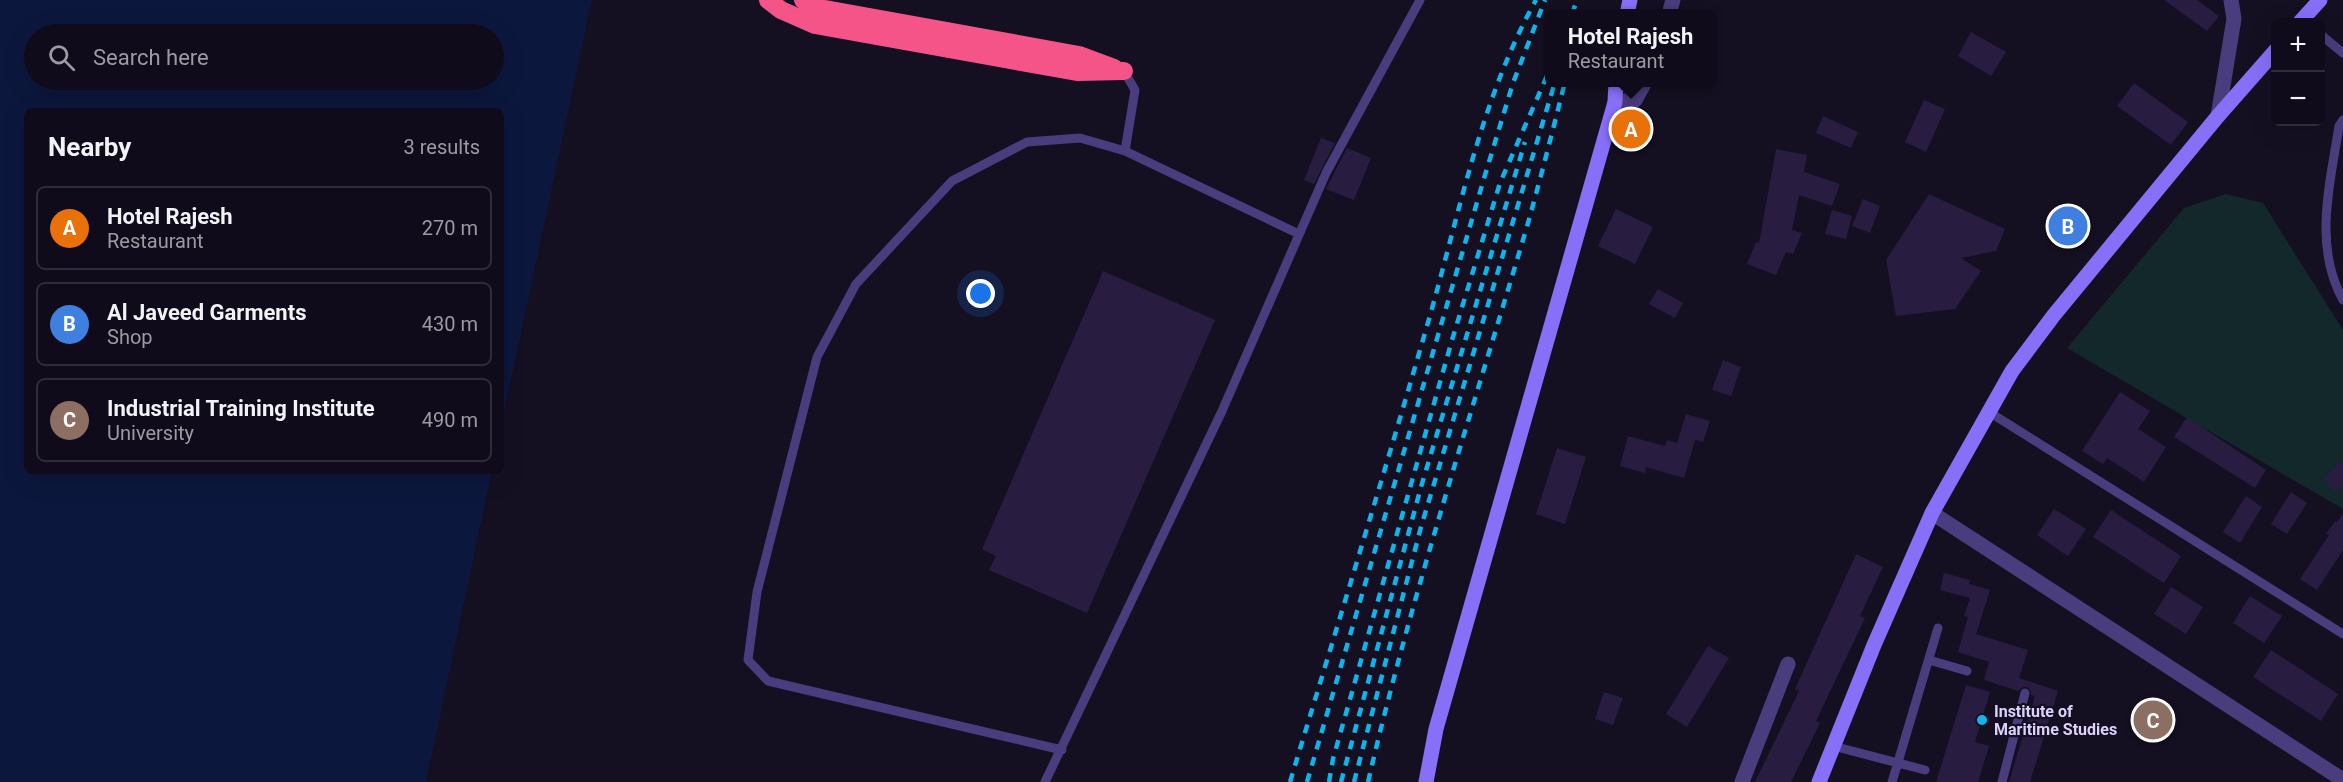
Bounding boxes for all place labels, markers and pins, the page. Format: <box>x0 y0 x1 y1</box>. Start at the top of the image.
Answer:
pin: A <box>1612 106 1650 152</box>
pin: B <box>2048 204 2088 248</box>
pin: C <box>2134 698 2172 742</box>
place label: Institute of Maritime Studies <box>1994 702 2117 739</box>
marker: Institute of Maritime Studies <box>1975 713 1989 727</box>

